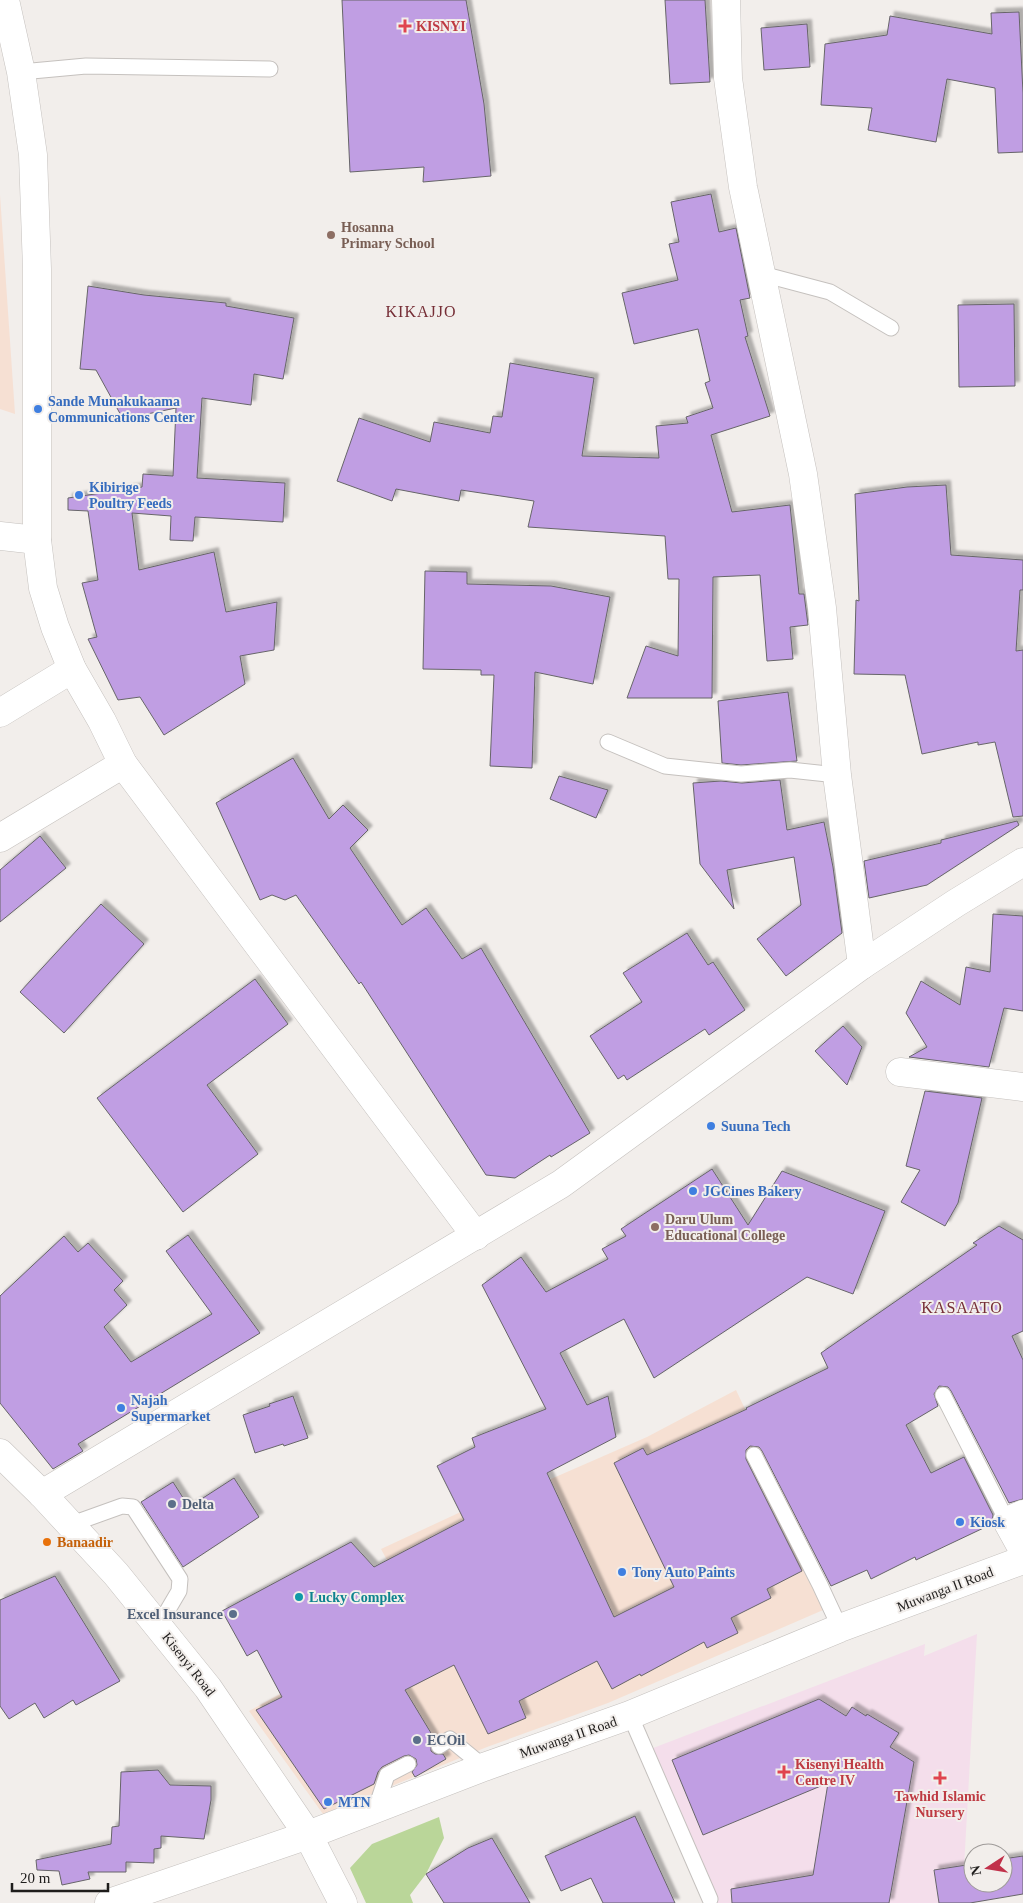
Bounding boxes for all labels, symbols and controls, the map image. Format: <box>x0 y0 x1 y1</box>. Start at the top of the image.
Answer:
marker: KISNYI <box>398 19 412 33</box>
place label: KISNYI <box>416 19 466 34</box>
place label: Hosanna Primary School <box>341 220 435 251</box>
marker: Hosanna Primary School <box>325 229 337 241</box>
district label: KIKAJJO <box>386 303 457 320</box>
place label: Sande Munakukaama Communications Center <box>48 394 195 425</box>
marker: Sande Munakukaama Communications Center <box>32 403 44 415</box>
place label: Kibirige Poultry Feeds <box>89 480 172 511</box>
marker: Kibirige Poultry Feeds <box>73 489 85 501</box>
place label: Suuna Tech <box>721 1119 791 1134</box>
marker: Suuna Tech <box>705 1120 717 1132</box>
place label: JGCines Bakery <box>703 1184 801 1199</box>
marker: JGCines Bakery <box>687 1185 699 1197</box>
place label: Daru Ulum Educational College <box>665 1212 785 1243</box>
marker: Daru Ulum Educational College <box>649 1221 661 1233</box>
district label: KASAATO <box>921 1299 1003 1316</box>
place label: Najah Supermarket <box>131 1393 211 1424</box>
marker: Najah Supermarket <box>115 1402 127 1414</box>
place label: Delta <box>182 1497 214 1512</box>
marker: Delta <box>166 1498 178 1510</box>
place label: Kiosk <box>970 1515 1005 1530</box>
marker: Kiosk <box>954 1516 966 1528</box>
place label: Banaadir <box>57 1535 113 1550</box>
marker: Banaadir <box>41 1536 53 1548</box>
street label: Muwanga II Road <box>895 1564 995 1615</box>
place label: Tony Auto Paints <box>632 1565 736 1580</box>
marker: Tony Auto Paints <box>616 1566 628 1578</box>
place label: Lucky Complex <box>309 1590 404 1605</box>
marker: Lucky Complex <box>293 1591 305 1603</box>
place label: Excel Insurance <box>127 1607 223 1622</box>
marker: Excel Insurance <box>227 1608 239 1620</box>
street label: Kisenyi Road <box>159 1630 218 1699</box>
street label: Muwanga II Road <box>518 1714 619 1761</box>
place label: ECOil <box>427 1733 465 1748</box>
marker: ECOil <box>411 1734 423 1746</box>
place label: Kisenyi Health Centre IV <box>795 1757 884 1788</box>
marker: Kisenyi Health Centre IV <box>777 1765 791 1779</box>
marker: Tawhid Islamic Nursery <box>933 1771 947 1785</box>
place label: Tawhid Islamic Nursery <box>894 1789 986 1820</box>
place label: MTN <box>338 1795 371 1810</box>
marker: MTN <box>322 1796 334 1808</box>
north arrow <box>963 1843 1013 1893</box>
scale bar <box>12 1860 109 1892</box>
text: N <box>967 1864 984 1877</box>
text: 20 m <box>20 1870 51 1886</box>

